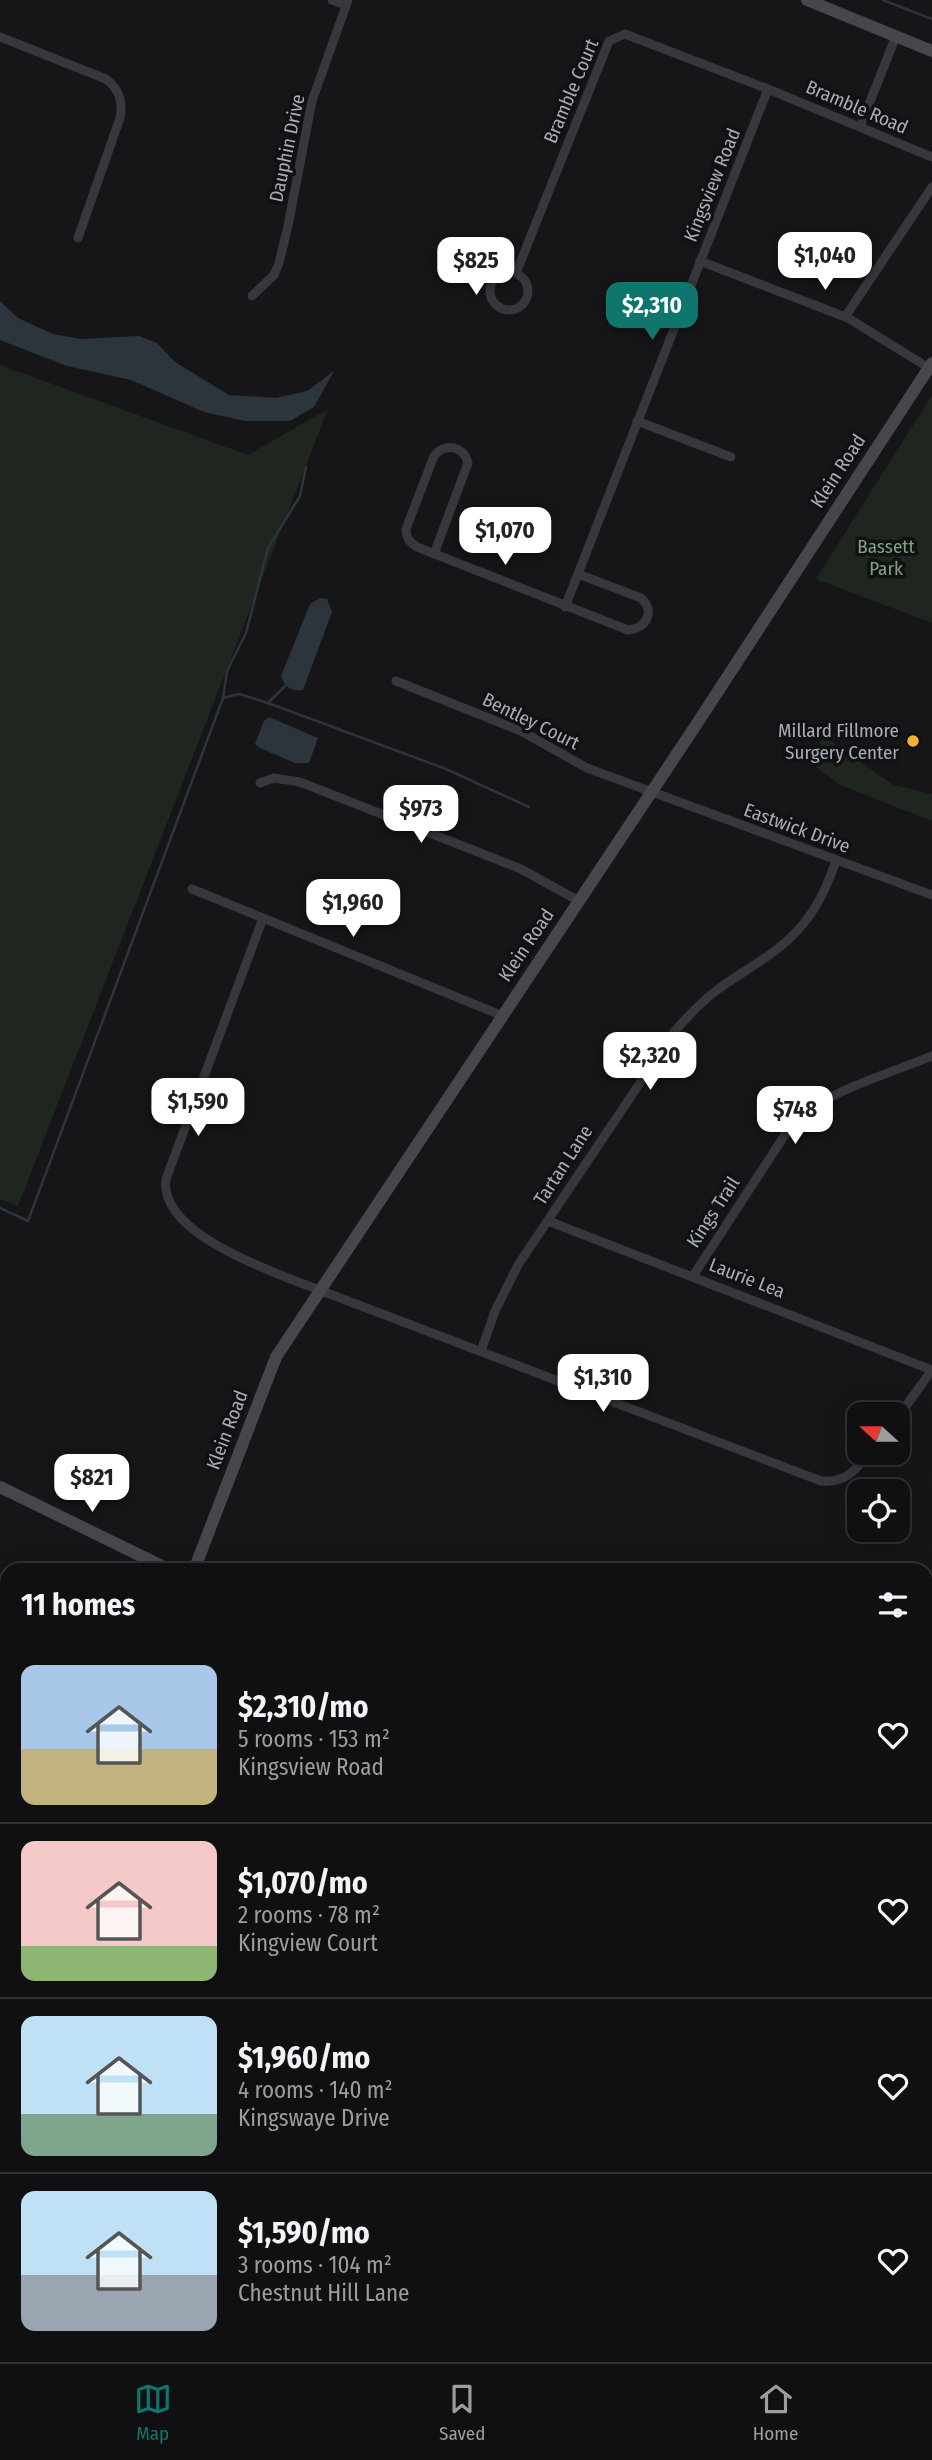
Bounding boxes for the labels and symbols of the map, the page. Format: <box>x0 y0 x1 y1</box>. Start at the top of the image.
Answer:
street label: Bramble Court <box>539 35 604 147</box>
street label: Bramble Road <box>803 75 911 139</box>
street label: Dauphin Drive <box>264 92 310 204</box>
street label: Kingsview Road <box>679 125 745 245</box>
pin: $1,040 <box>768 232 882 292</box>
pin: $825 <box>435 238 517 297</box>
pin: $2,310 <box>595 282 709 342</box>
street label: Klein Road <box>806 430 870 512</box>
pin: $1,070 <box>448 508 562 567</box>
park label: Bassett Park <box>857 535 915 580</box>
street label: Bentley Court <box>479 688 584 755</box>
place label: Millard Fillmore Surgery Center <box>778 719 899 764</box>
marker: Millard Fillmore Surgery Center <box>905 733 921 749</box>
pin: $973 <box>380 786 462 845</box>
street label: Eastwick Drive <box>741 798 853 858</box>
pin: $1,960 <box>296 880 410 939</box>
street label: Klein Road <box>493 904 559 986</box>
pin: $2,320 <box>593 1032 707 1092</box>
pin: $1,590 <box>141 1078 255 1138</box>
pin: $748 <box>754 1086 836 1146</box>
street label: Tartan Lane <box>529 1121 597 1209</box>
street label: Kings Trail <box>682 1172 744 1252</box>
street label: Laurie Lea <box>706 1253 788 1303</box>
pin: $1,310 <box>546 1354 660 1414</box>
street label: Klein Road <box>201 1387 253 1473</box>
north arrow <box>847 1402 910 1465</box>
pin: $821 <box>51 1454 133 1514</box>

